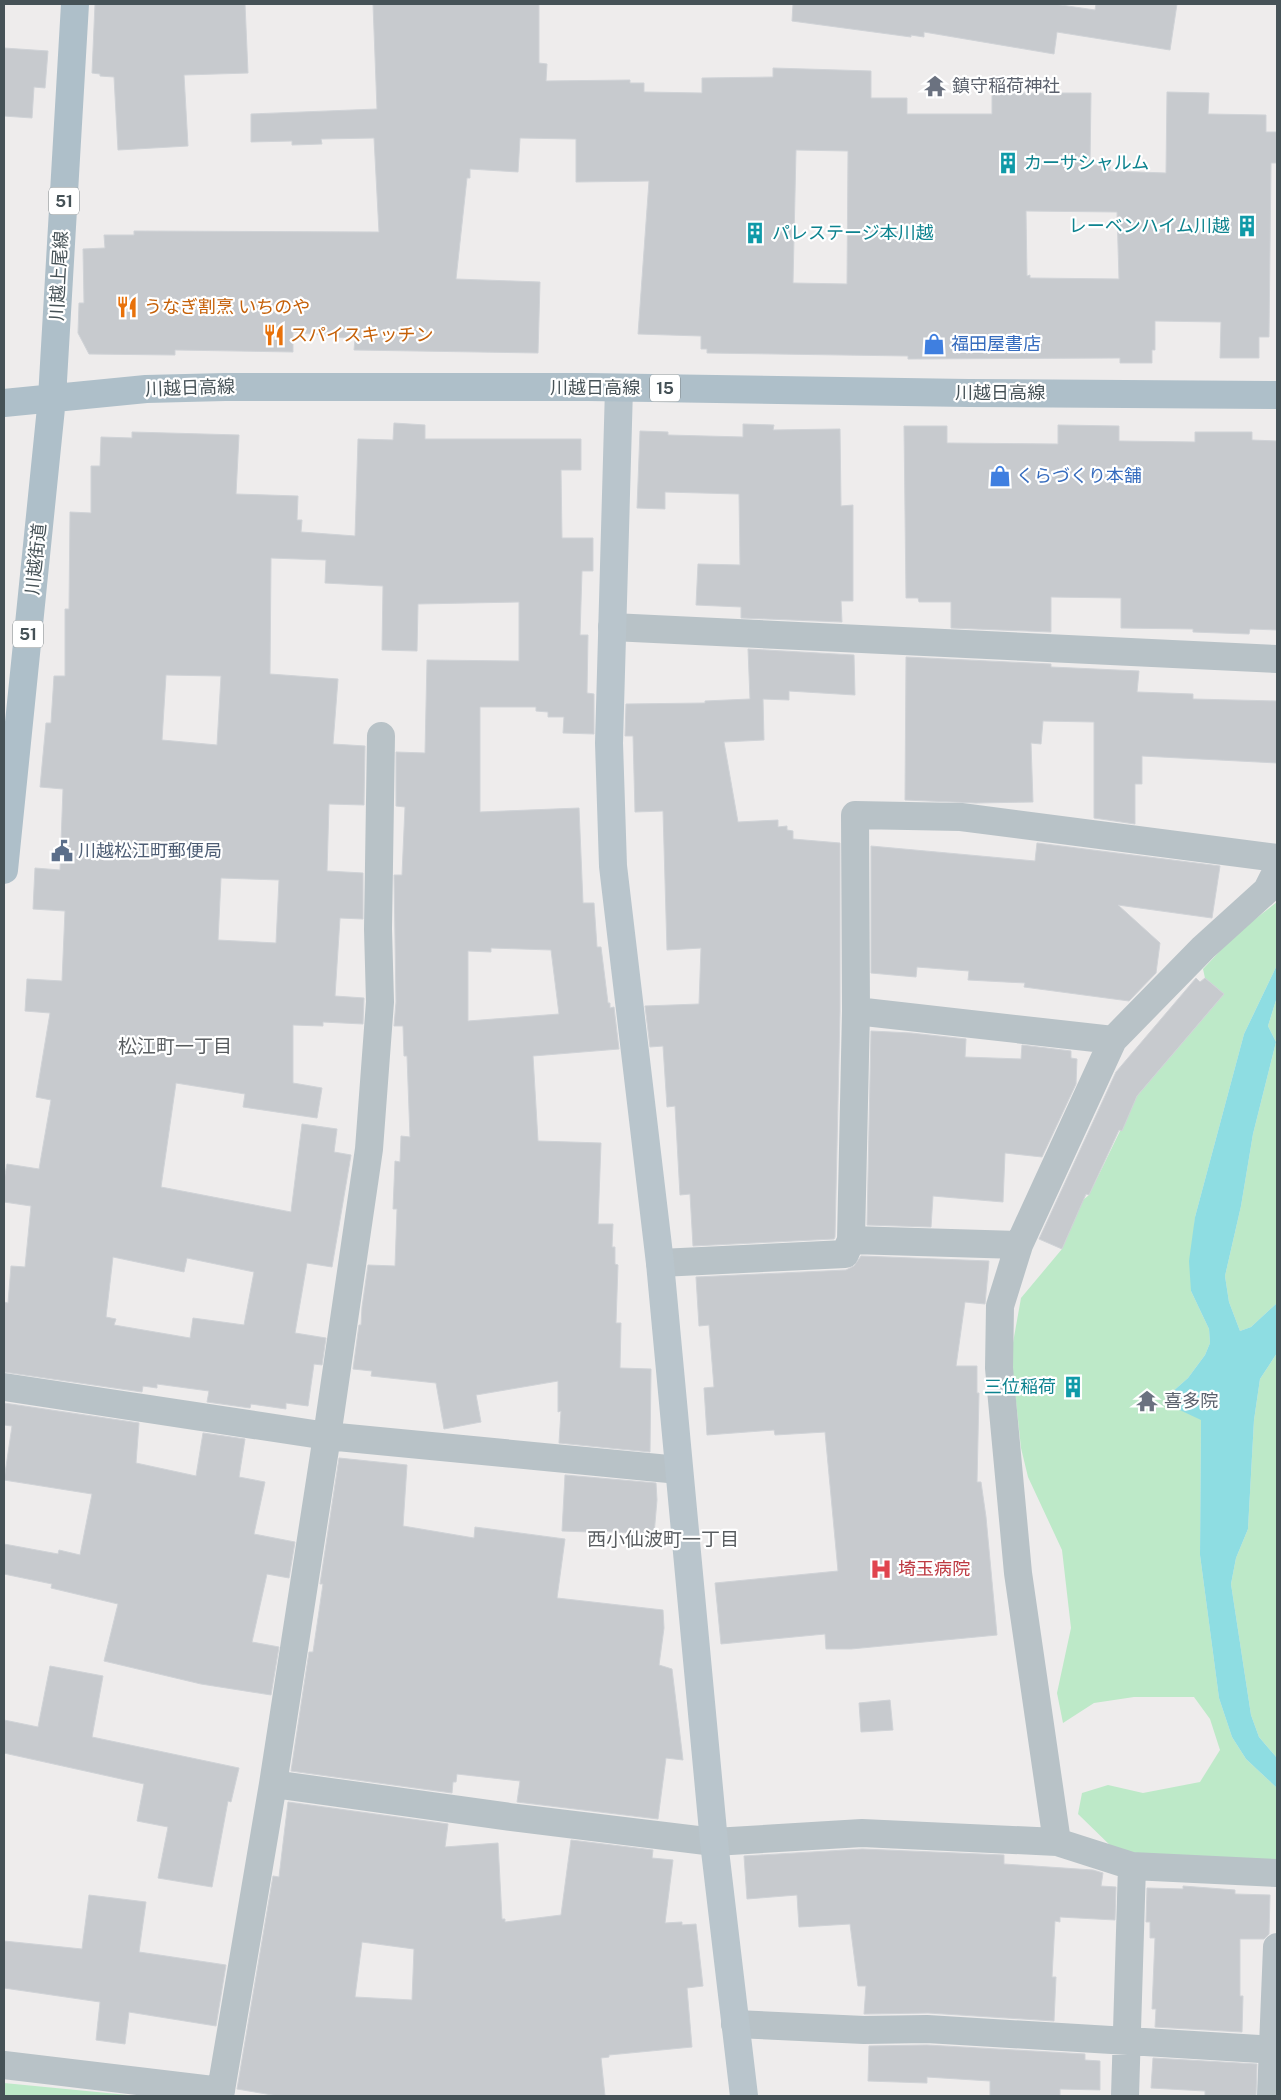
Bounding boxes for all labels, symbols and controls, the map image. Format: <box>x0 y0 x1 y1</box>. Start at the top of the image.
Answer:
temple icon: 鎮守稲荷神社 <box>922 73 948 99</box>
place label: 鎮守稲荷神社 <box>952 75 1060 96</box>
building icon: カーサシャルム <box>995 150 1021 176</box>
place label: カーサシャルム <box>1024 152 1149 173</box>
road number: 51 <box>49 188 79 215</box>
building icon: レーベンハイム川越 <box>1234 213 1260 239</box>
place label: レーベンハイム川越 <box>1069 215 1230 236</box>
building icon: パレステージ本川越 <box>742 220 768 246</box>
place label: パレステージ本川越 <box>772 222 934 243</box>
street label: 川越上尾線 <box>46 230 71 321</box>
restaurant icon: うなぎ割烹 いちのや <box>114 294 140 320</box>
place label: うなぎ割烹 いちのや <box>144 296 310 317</box>
restaurant icon: スパイスキッチン <box>261 322 287 348</box>
place label: スパイスキッチン <box>290 324 433 345</box>
shop icon: 福田屋書店 <box>921 331 947 357</box>
place label: 福田屋書店 <box>951 333 1041 354</box>
road number: 15 <box>650 374 680 402</box>
street label: 川越日高線 <box>145 375 235 400</box>
street label: 川越日高線 <box>550 377 640 398</box>
street label: 川越日高線 <box>955 382 1045 403</box>
shop icon: くらづくり本舗 <box>987 463 1013 489</box>
place label: くらづくり本舗 <box>1016 465 1142 486</box>
street label: 川越街道 <box>21 522 50 596</box>
road number: 51 <box>13 620 43 648</box>
public building icon: 川越松江町郵便局 <box>49 838 75 864</box>
place label: 川越松江町郵便局 <box>78 840 222 861</box>
district label: 松江町一丁目 <box>118 1035 232 1057</box>
building icon: 三位稲荷 <box>1060 1374 1086 1400</box>
place label: 三位稲荷 <box>984 1376 1056 1397</box>
temple icon: 喜多院 <box>1134 1388 1160 1414</box>
place label: 喜多院 <box>1164 1390 1218 1411</box>
district label: 西小仙波町一丁目 <box>587 1528 739 1550</box>
hospital icon: 埼玉病院 <box>868 1556 894 1582</box>
place label: 埼玉病院 <box>898 1558 970 1579</box>

